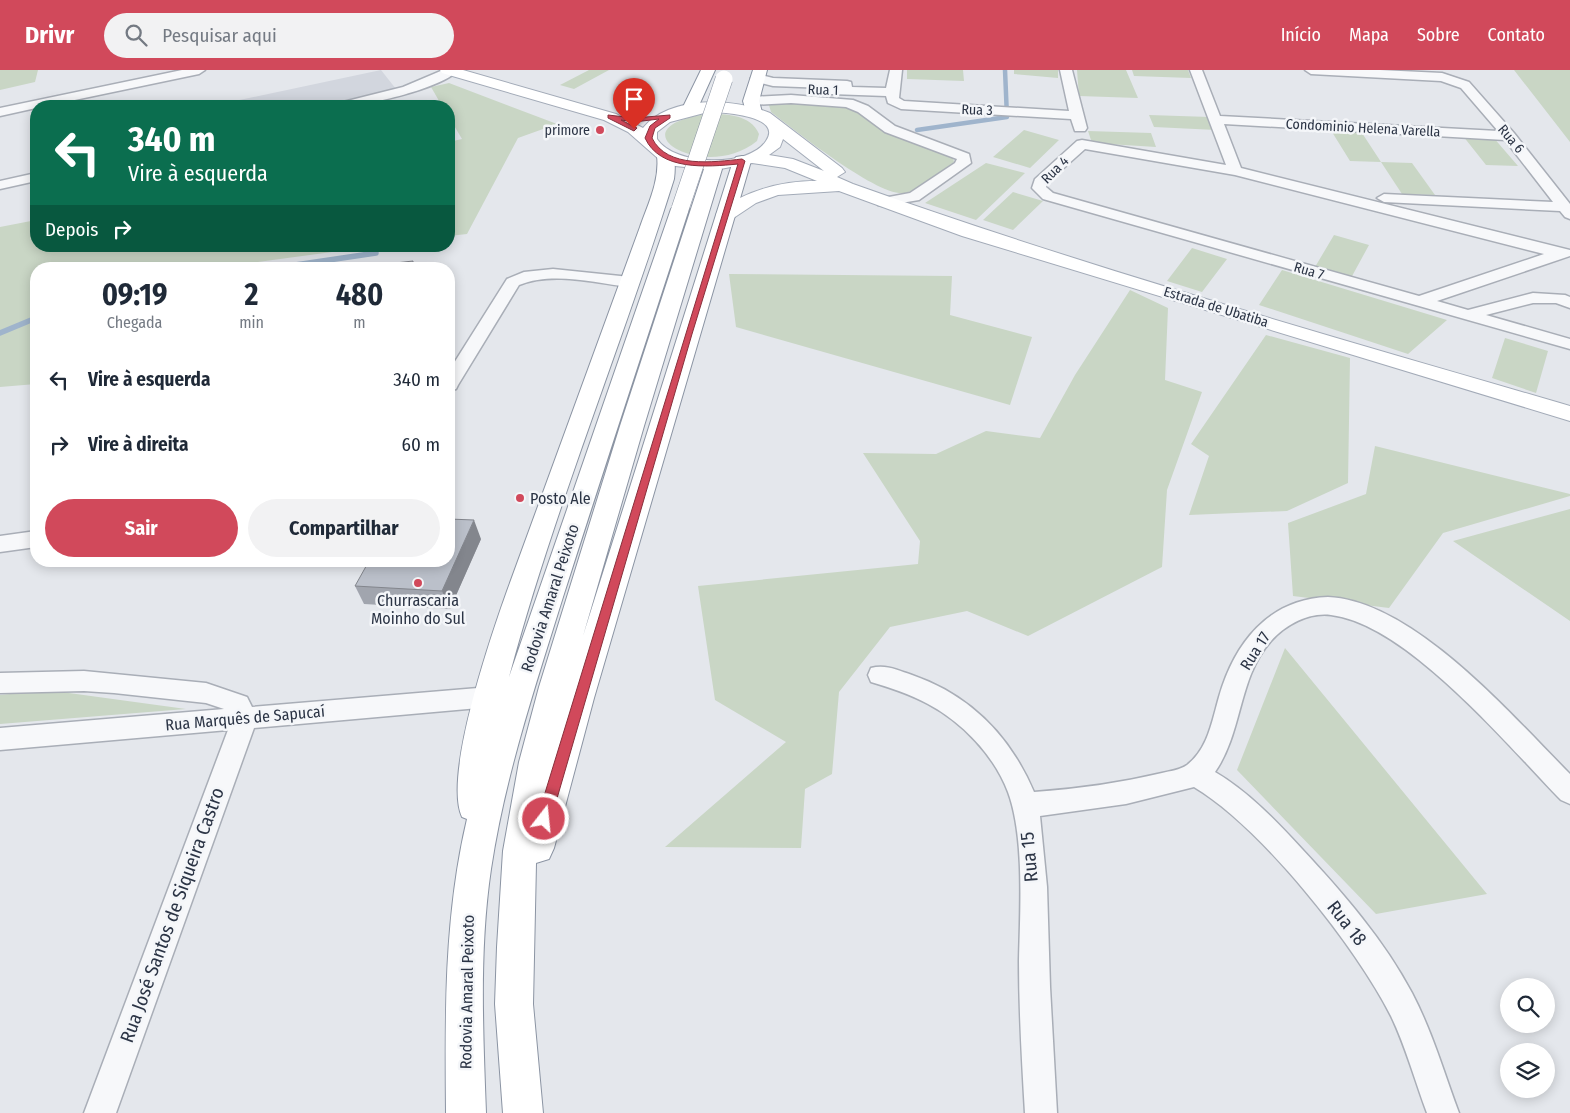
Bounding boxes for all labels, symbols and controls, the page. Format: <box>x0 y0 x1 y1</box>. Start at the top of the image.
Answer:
search box <box>104 13 454 58</box>
text: Drivr <box>25 21 74 49</box>
icon: search <box>122 21 150 49</box>
text: Pesquisar aqui <box>162 24 277 47</box>
text: Início <box>1281 24 1321 46</box>
text: Mapa <box>1349 24 1389 46</box>
text: Sobre <box>1417 24 1460 46</box>
text: Contato <box>1488 24 1545 46</box>
pin <box>613 78 655 129</box>
street label: Rua 1 <box>807 81 839 99</box>
icon: arrive <box>620 85 648 113</box>
street label: Rua 3 <box>961 101 993 119</box>
street label: Condominio Helena Varella <box>1285 115 1441 141</box>
text: 340 m <box>128 118 216 160</box>
icon: left <box>45 120 110 185</box>
street label: Rua 6 <box>1494 121 1528 157</box>
place label: primore <box>545 122 590 139</box>
marker: primore <box>594 124 606 136</box>
street label: Rua 4 <box>1038 153 1072 187</box>
text: Vire à esquerda <box>128 160 268 187</box>
icon: right <box>108 215 136 243</box>
text: Depois <box>45 218 98 241</box>
street label: Rua 7 <box>1292 259 1326 284</box>
text: 09:19 <box>102 277 167 313</box>
text: 2 <box>245 277 258 313</box>
text: 480 <box>336 277 383 313</box>
street label: Estrada de Ubatiba <box>1162 283 1270 331</box>
text: Chegada <box>107 313 162 332</box>
text: min <box>239 313 264 332</box>
text: m <box>353 313 366 332</box>
icon: left <box>45 366 73 394</box>
text: Vire à esquerda <box>88 368 210 391</box>
text: 340 m <box>393 368 440 391</box>
icon: right <box>45 431 73 459</box>
text: Vire à direita <box>88 433 189 456</box>
text: 60 m <box>402 433 440 456</box>
place label: Posto Ale <box>530 489 591 508</box>
marker: Posto Ale <box>514 492 526 504</box>
button: Sair <box>45 499 238 557</box>
button: Compartilhar <box>248 499 440 557</box>
street label: Rodovia Amaral Peixoto <box>517 522 583 674</box>
marker: Churrascaria Moinho do Sul <box>412 577 424 589</box>
place label: Churrascaria Moinho do Sul <box>371 591 465 628</box>
street label: Rua 17 <box>1236 628 1274 674</box>
street label: Rua Marquês de Sapucaí <box>165 702 325 734</box>
street label: Rua José Santos de Siqueira Castro <box>115 784 229 1046</box>
position arrow <box>517 792 569 844</box>
street label: Rua 15 <box>1015 831 1043 883</box>
street label: Rua 18 <box>1322 896 1372 950</box>
street label: Rodovia Amaral Peixoto <box>456 915 478 1069</box>
map controls <box>1500 978 1555 1098</box>
button: search <box>1500 978 1555 1033</box>
button: layers <box>1500 1043 1555 1098</box>

